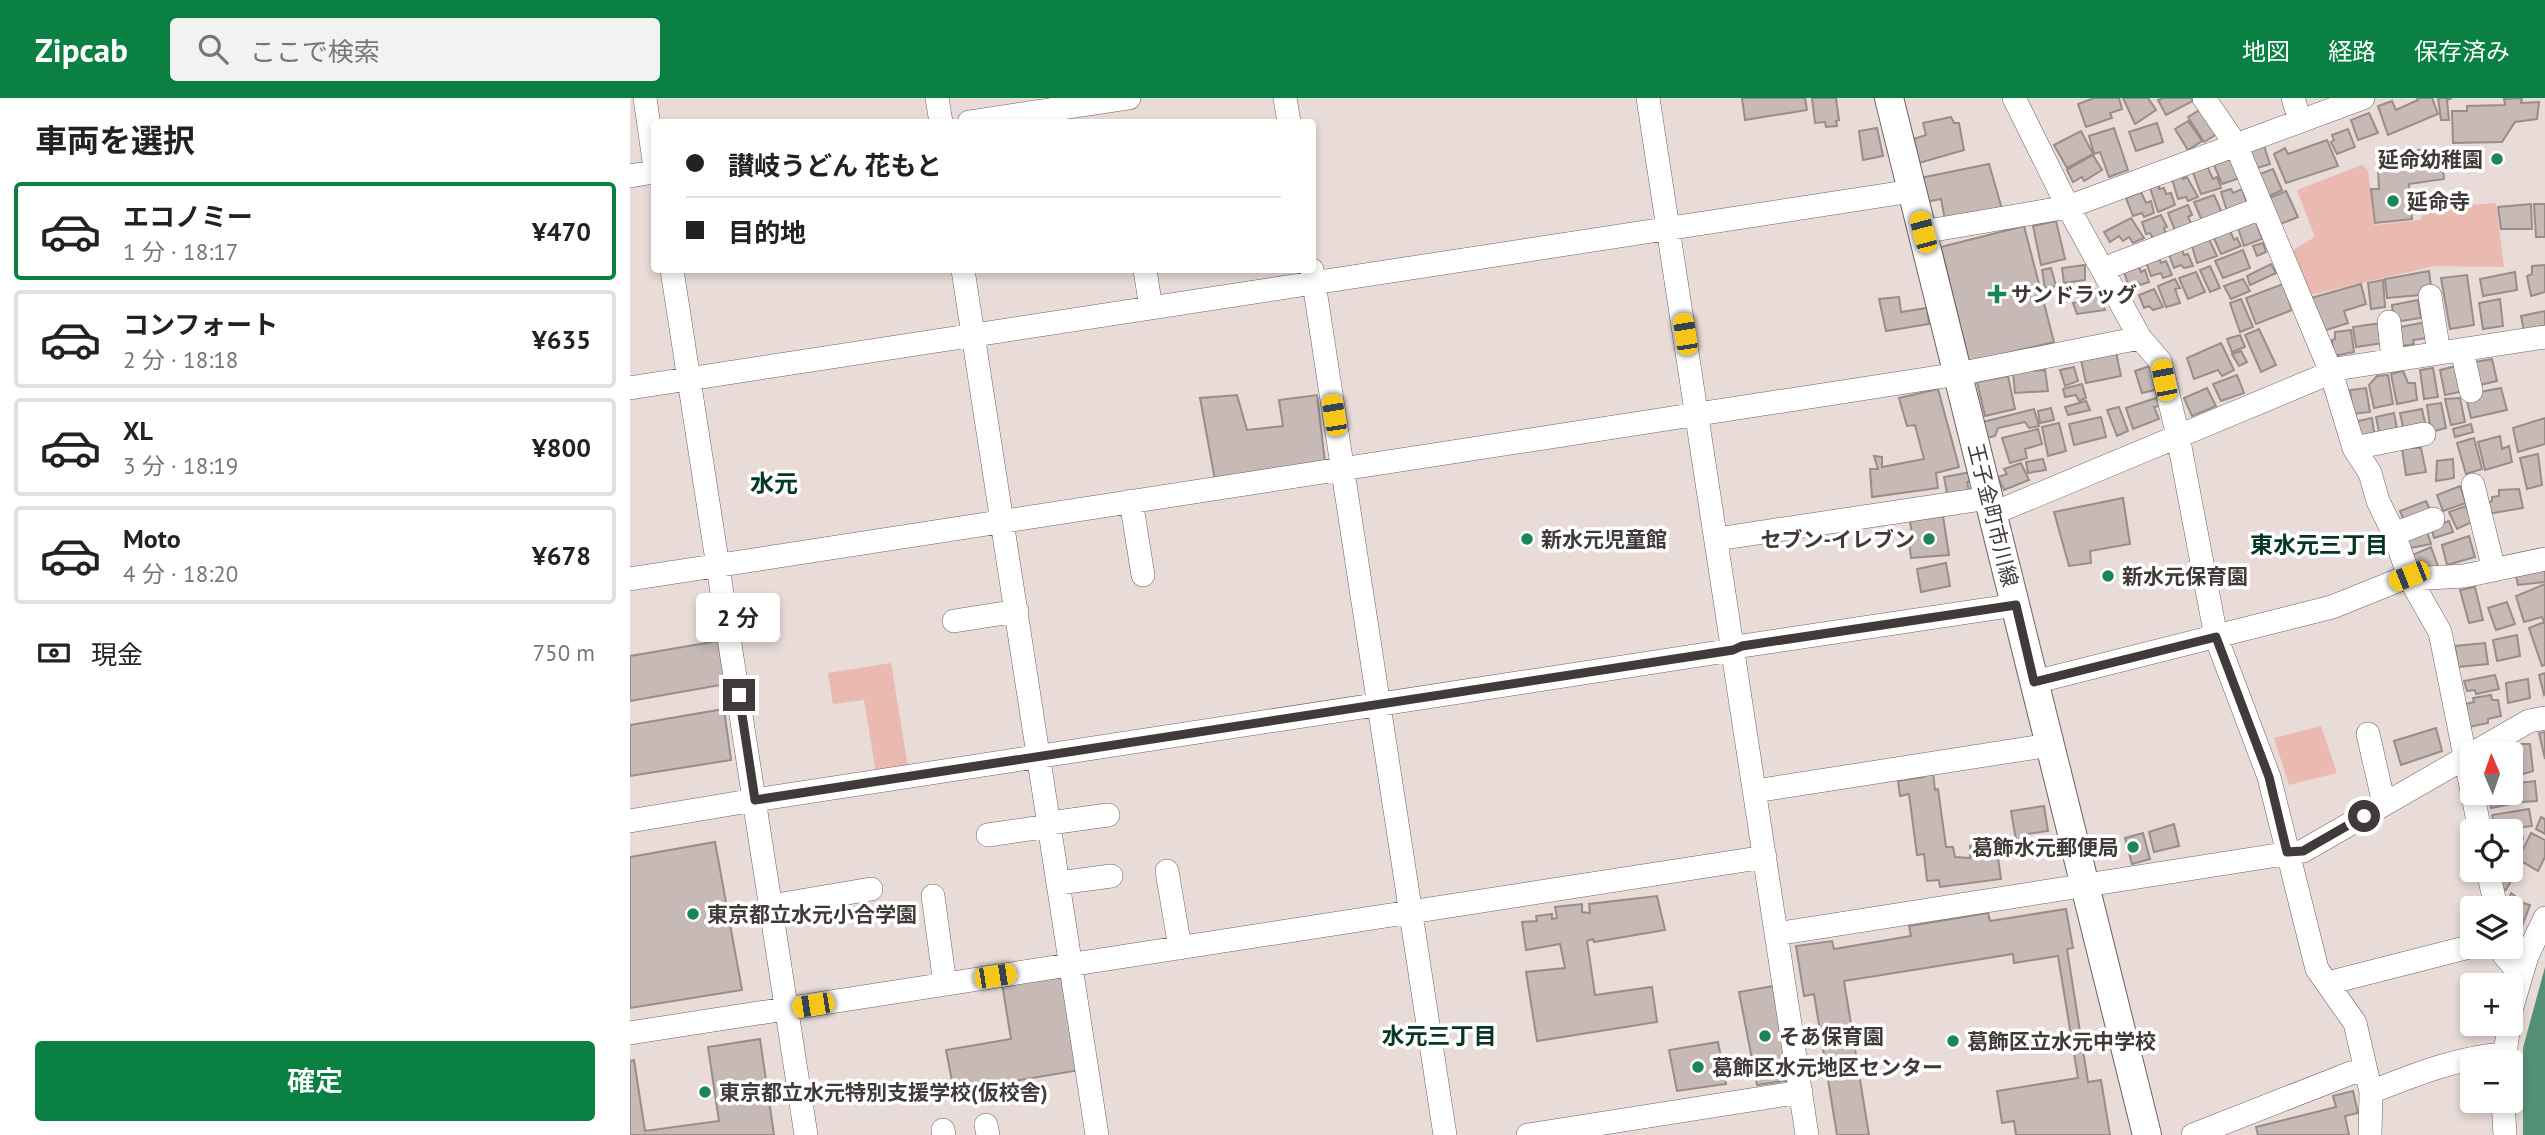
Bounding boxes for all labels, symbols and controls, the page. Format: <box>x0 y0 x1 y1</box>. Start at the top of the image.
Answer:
search box <box>170 18 660 81</box>
text: Zipcab <box>35 28 128 71</box>
icon: search <box>194 30 232 68</box>
text: ここで検索 <box>250 35 380 68</box>
text: 地図 <box>2242 36 2290 67</box>
text: 経路 <box>2328 36 2376 67</box>
text: 保存済み <box>2414 36 2510 67</box>
text: 車両を選択 <box>35 119 195 161</box>
place label: 延命幼稚園 <box>2378 146 2483 173</box>
text: 讃岐うどん 花もと <box>728 149 942 182</box>
marker: 延命幼稚園 <box>2489 151 2505 167</box>
place label: 延命寺 <box>2407 188 2470 215</box>
marker: 延命寺 <box>2385 193 2401 209</box>
icon: car <box>39 200 102 263</box>
text: エコノミー <box>123 200 253 233</box>
car <box>1908 209 1939 255</box>
text: ¥470 <box>532 215 591 248</box>
text: 目的地 <box>728 216 806 249</box>
text: 1 分 · 18:17 <box>123 237 238 266</box>
place label: サンドラッグ <box>2011 281 2137 308</box>
marker: サンドラッグ <box>1989 286 2005 302</box>
icon: car <box>39 308 102 371</box>
text: コンフォート <box>123 308 278 341</box>
car <box>1672 312 1699 356</box>
text: ¥635 <box>532 323 591 356</box>
text: 2 分 · 18:18 <box>123 345 238 374</box>
car <box>2150 357 2179 403</box>
car <box>1321 393 1348 437</box>
text: XL <box>123 414 153 447</box>
icon: car <box>39 416 102 479</box>
text: ¥800 <box>532 431 591 464</box>
street label: 王子金町市川線 <box>1962 440 2024 590</box>
text: 3 分 · 18:19 <box>123 451 238 480</box>
district label: 水元 <box>750 468 798 499</box>
text: Moto <box>123 522 181 555</box>
icon: car <box>39 524 102 587</box>
place label: 新水元児童館 <box>1541 526 1667 553</box>
place label: セブン-イレブン <box>1760 526 1915 553</box>
district label: 東水元三丁目 <box>2250 530 2388 559</box>
marker: 新水元児童館 <box>1519 531 1535 547</box>
marker: セブン-イレブン <box>1921 531 1937 547</box>
text: ¥678 <box>532 539 591 572</box>
car <box>2386 558 2433 594</box>
text: 4 分 · 18:20 <box>123 559 238 588</box>
place label: 新水元保育園 <box>2122 563 2248 590</box>
marker: 新水元保育園 <box>2100 568 2116 584</box>
callout: 2 分 <box>697 594 781 642</box>
text: 2 分 <box>717 603 759 632</box>
icon: cash <box>35 634 73 672</box>
text: 現金 <box>91 638 143 671</box>
text: 750 m <box>533 638 595 667</box>
route end <box>723 679 755 711</box>
north arrow <box>2460 742 2524 805</box>
map controls <box>2460 742 2523 1113</box>
route start <box>2348 800 2380 832</box>
button: locate <box>2460 819 2523 882</box>
place label: 葛飾水元郵便局 <box>1972 834 2119 861</box>
marker: 葛飾水元郵便局 <box>2125 839 2141 855</box>
button: layers <box>2460 896 2523 959</box>
place label: 東京都立水元小合学園 <box>707 901 917 928</box>
marker: 東京都立水元小合学園 <box>685 906 701 922</box>
car <box>973 962 1018 990</box>
button: + <box>2460 973 2523 1036</box>
car <box>791 991 836 1019</box>
district label: 水元三丁目 <box>1382 1021 1497 1050</box>
place label: そあ保育園 <box>1779 1023 1884 1050</box>
marker: そあ保育園 <box>1757 1028 1773 1044</box>
place label: 葛飾区立水元中学校 <box>1967 1028 2156 1055</box>
marker: 葛飾区立水元中学校 <box>1945 1033 1961 1049</box>
button: 確定 <box>35 1041 595 1121</box>
button: − <box>2460 1050 2523 1113</box>
place label: 葛飾区水元地区センター <box>1712 1054 1943 1081</box>
marker: 葛飾区水元地区センター <box>1690 1059 1706 1075</box>
place label: 東京都立水元特別支援学校(仮校舎) <box>719 1079 1048 1106</box>
marker: 東京都立水元特別支援学校(仮校舎) <box>697 1084 713 1100</box>

